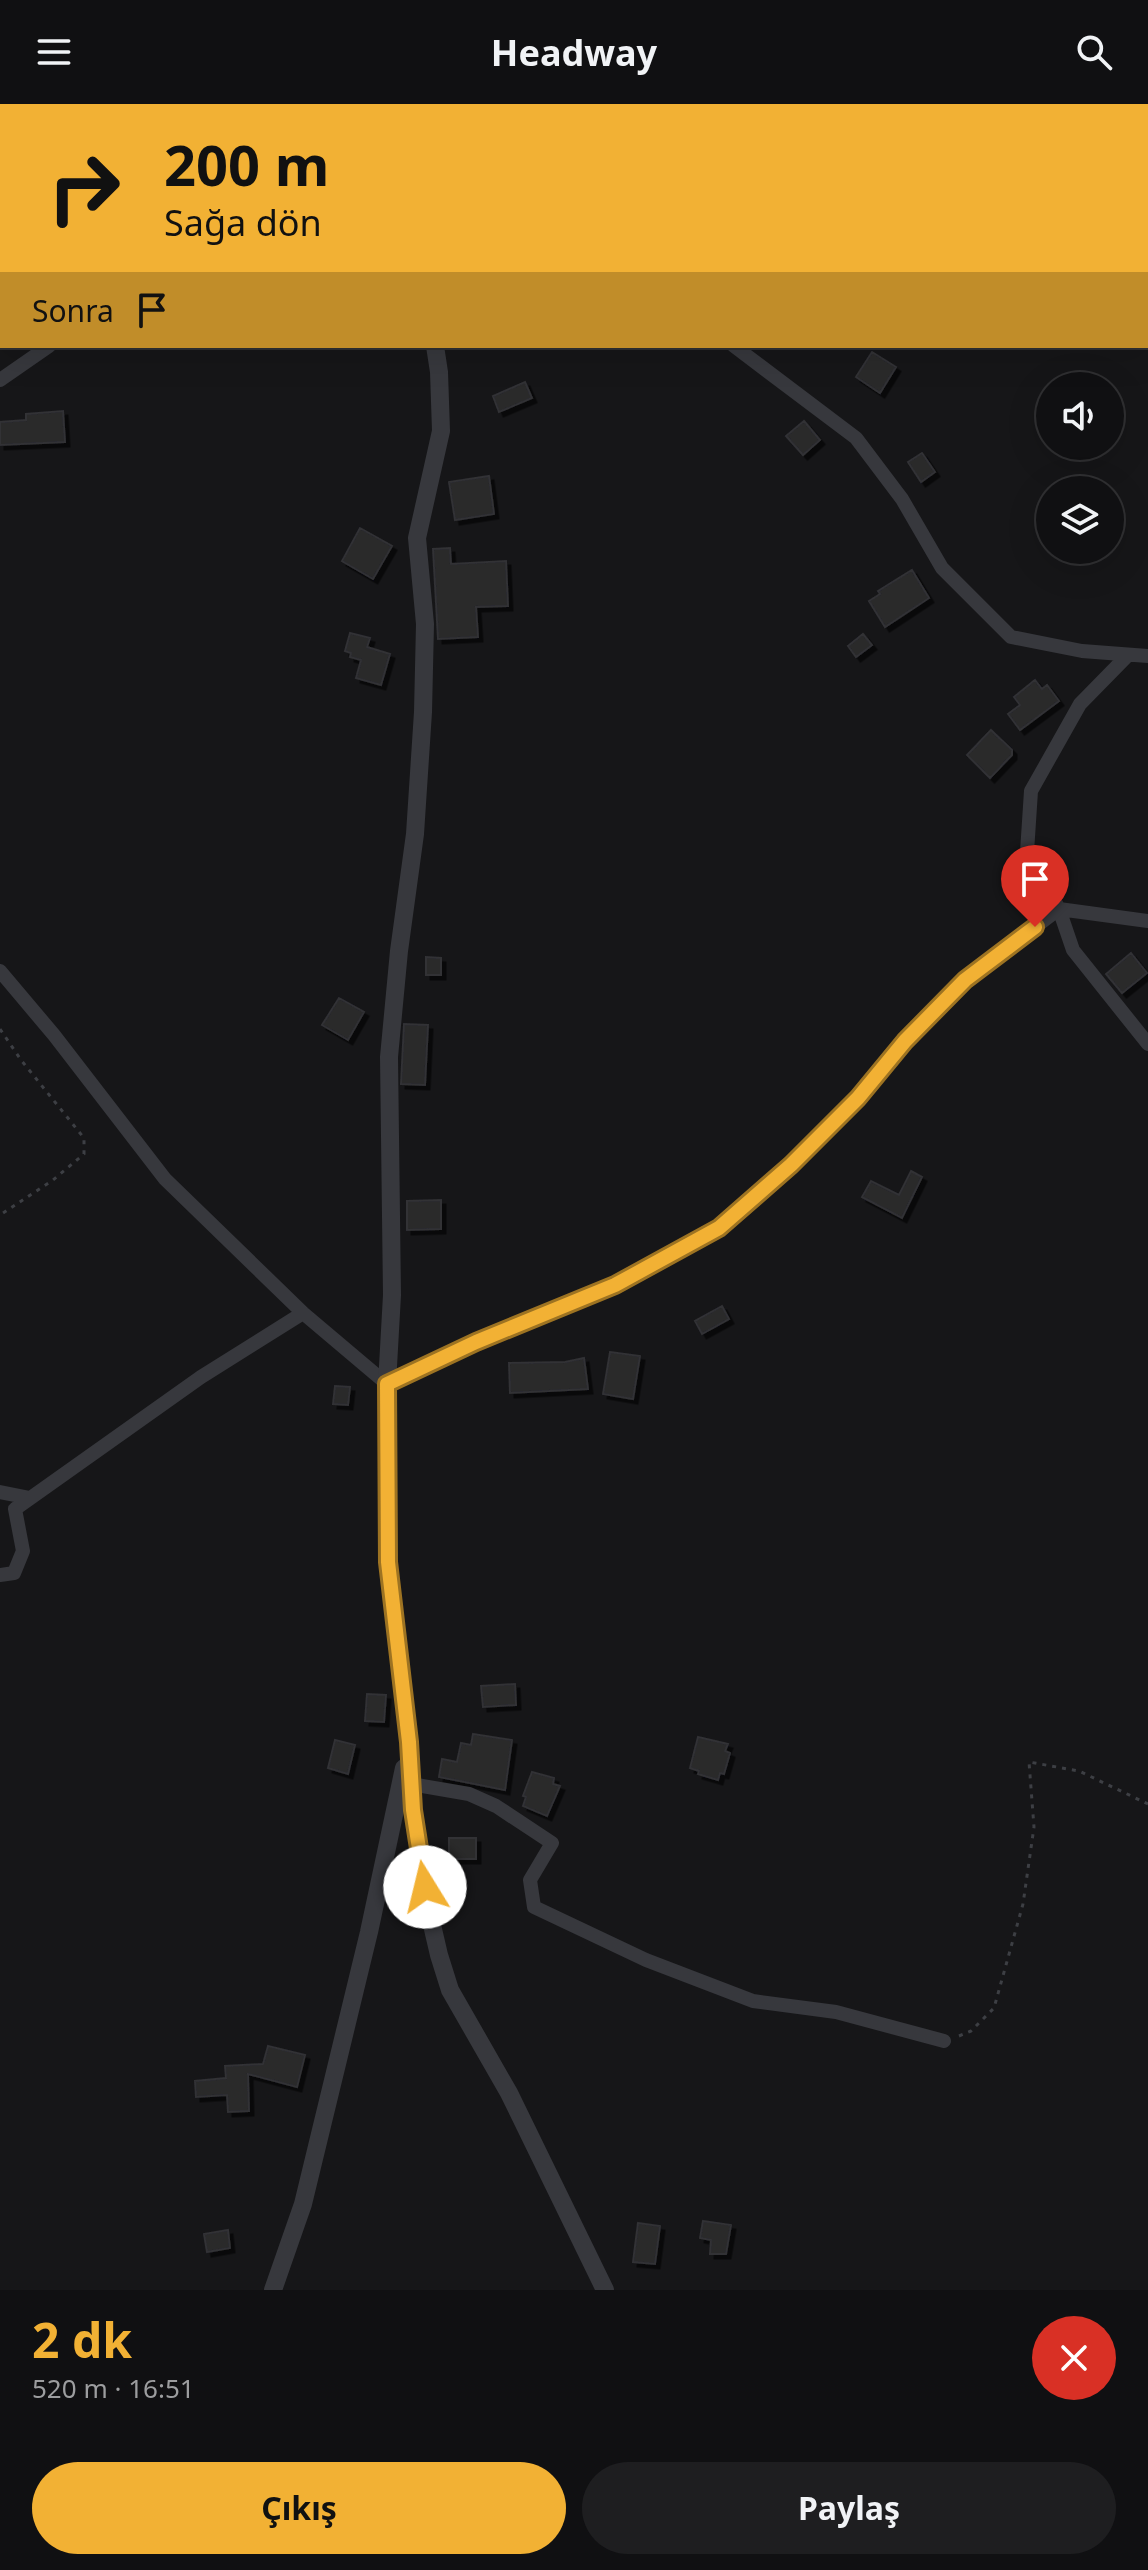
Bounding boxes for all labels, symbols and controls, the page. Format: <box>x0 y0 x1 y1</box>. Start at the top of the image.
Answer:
text: Headway <box>491 28 657 77</box>
icon: menu <box>32 30 76 74</box>
icon: search <box>1072 30 1116 74</box>
text: 200 m <box>164 126 329 202</box>
icon: right <box>32 136 136 240</box>
text: Sağa dön <box>164 198 322 247</box>
icon: arrive <box>130 288 174 332</box>
text: Sonra <box>32 290 114 331</box>
map controls <box>1036 372 1124 564</box>
button: sound <box>1036 372 1124 460</box>
button: layers <box>1036 476 1124 564</box>
pin <box>1001 845 1069 927</box>
icon: arrive <box>1013 857 1057 901</box>
position arrow <box>383 1845 467 1929</box>
text: 2 dk <box>32 2307 132 2372</box>
button: close <box>1032 2316 1116 2400</box>
text: 520 m · 16:51 <box>32 2370 195 2406</box>
button: Çıkış <box>32 2462 566 2554</box>
button: Paylaş <box>582 2462 1116 2554</box>

